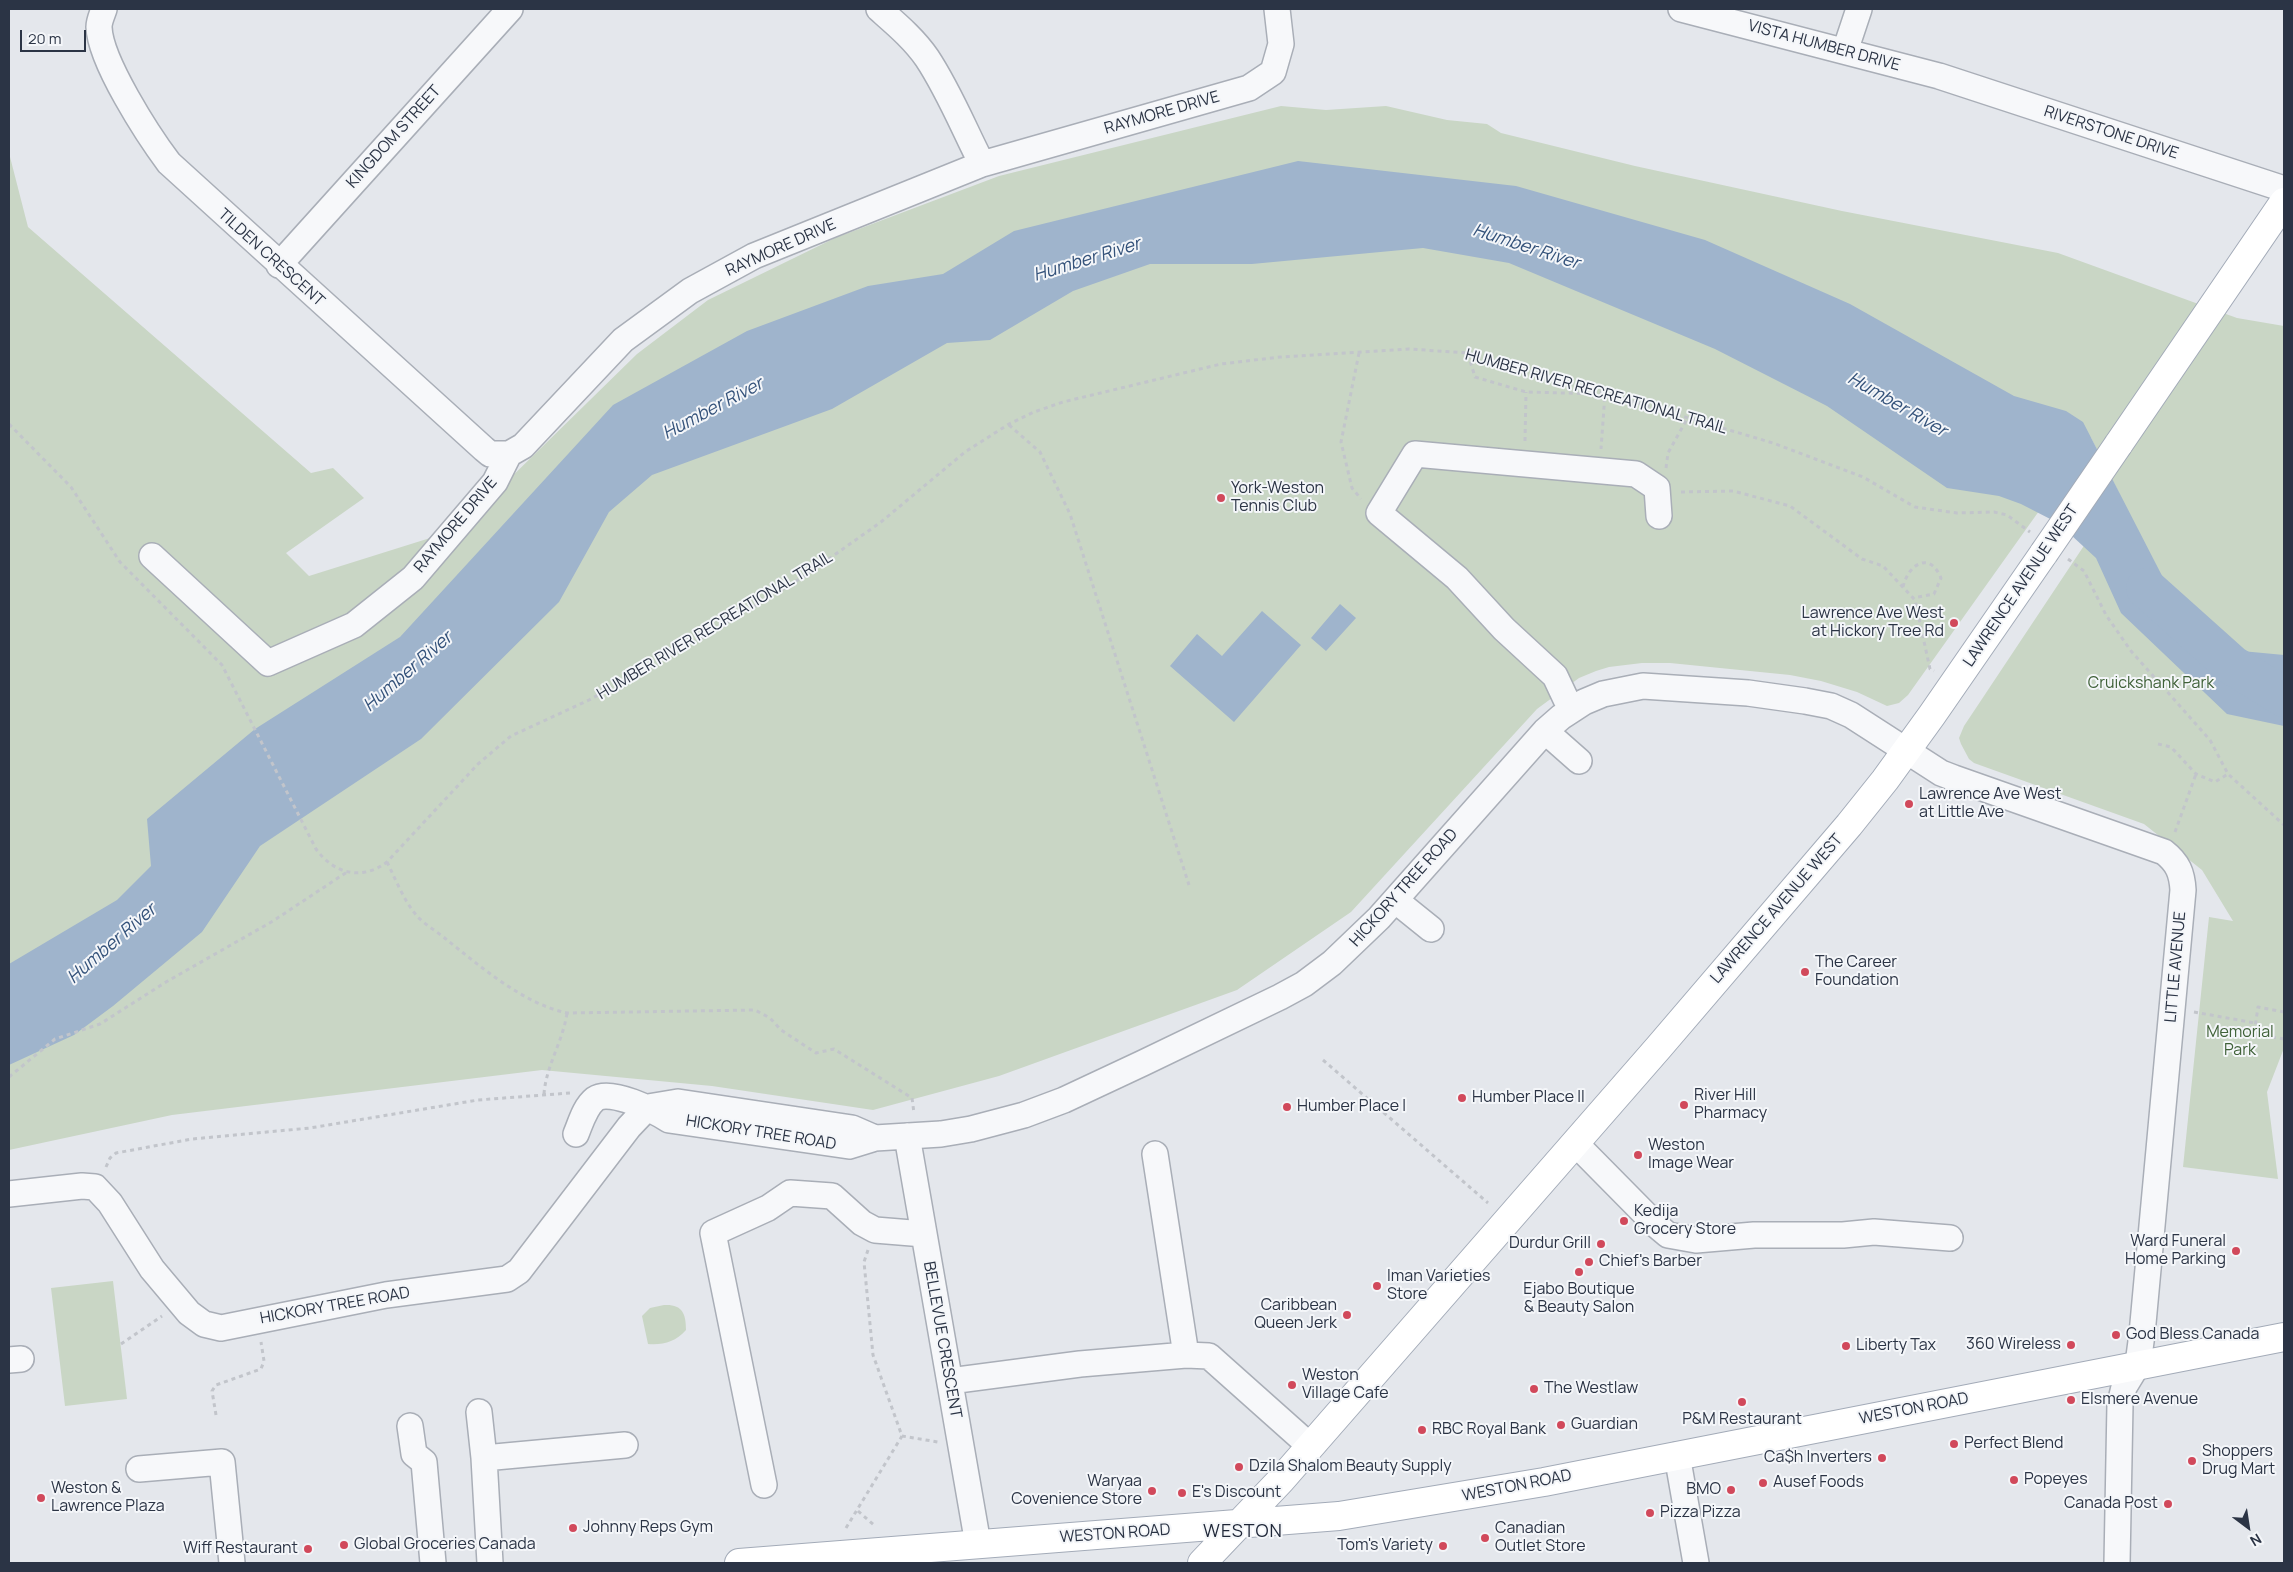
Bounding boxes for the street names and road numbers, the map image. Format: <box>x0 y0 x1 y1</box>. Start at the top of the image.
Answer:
street label: VISTA HUMBER DRIVE <box>1746 16 1902 76</box>
street label: KINGDOM STREET <box>343 82 445 192</box>
street label: RAYMORE DRIVE <box>1102 87 1222 139</box>
street label: RIVERSTONE DRIVE <box>2041 102 2181 164</box>
street label: TILDEN CRESCENT <box>214 205 328 311</box>
street label: RAYMORE DRIVE <box>723 215 839 281</box>
street label: HUMBER RIVER RECREATIONAL TRAIL <box>1463 345 1729 439</box>
street label: RAYMORE DRIVE <box>410 473 502 577</box>
street label: LAWRENCE AVENUE WEST <box>1960 501 2082 671</box>
street label: HUMBER RIVER RECREATIONAL TRAIL <box>594 548 836 704</box>
street label: HICKORY TREE ROAD <box>1346 825 1462 951</box>
street label: LAWRENCE AVENUE WEST <box>1707 830 1847 988</box>
street label: LITTLE AVENUE <box>2162 911 2190 1023</box>
street label: HICKORY TREE ROAD <box>684 1112 838 1154</box>
street label: BELLEVUE CRESCENT <box>919 1260 965 1420</box>
street label: HICKORY TREE ROAD <box>259 1283 411 1329</box>
street label: WESTON ROAD <box>1858 1389 1970 1429</box>
street label: WESTON ROAD <box>1461 1466 1573 1506</box>
street label: WESTON ROAD <box>1059 1521 1171 1547</box>

